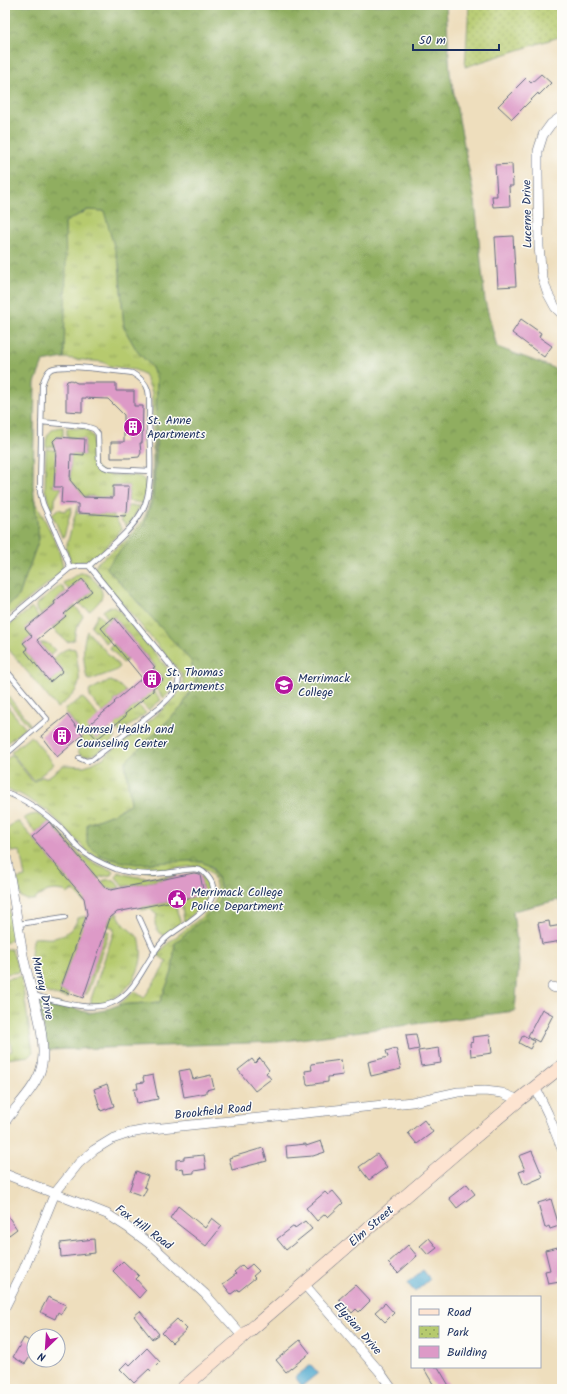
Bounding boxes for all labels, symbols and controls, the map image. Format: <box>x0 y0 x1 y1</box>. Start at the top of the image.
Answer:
scale bar <box>413 26 499 52</box>
text: 50 m <box>419 31 446 50</box>
street label: Lucerne Drive <box>517 179 538 248</box>
place label: St. Anne Apartments <box>147 411 205 444</box>
building icon: St. Anne Apartments <box>122 416 144 438</box>
place label: St. Thomas Apartments <box>166 663 224 696</box>
building icon: St. Thomas Apartments <box>141 668 163 690</box>
place label: Merrimack College <box>298 669 350 702</box>
school or university icon: Merrimack College <box>273 674 295 696</box>
place label: Hamsel Health and Counseling Center <box>76 720 174 753</box>
building icon: Hamsel Health and Counseling Center <box>51 725 73 747</box>
place label: Merrimack College Police Department <box>191 883 284 916</box>
public building icon: Merrimack College Police Department <box>166 888 188 910</box>
street label: Murray Drive <box>26 955 59 1022</box>
street label: Brookfield Road <box>173 1098 254 1125</box>
street label: Fox Hill Road <box>111 1200 177 1255</box>
street label: Elm Street <box>344 1201 398 1252</box>
legend <box>411 1296 541 1368</box>
street label: Elysian Drive <box>329 1297 387 1360</box>
text: Road <box>447 1303 472 1322</box>
text: Park <box>447 1323 469 1342</box>
north arrow <box>26 1328 66 1368</box>
text: Building <box>447 1343 487 1362</box>
text: N <box>35 1347 49 1366</box>

